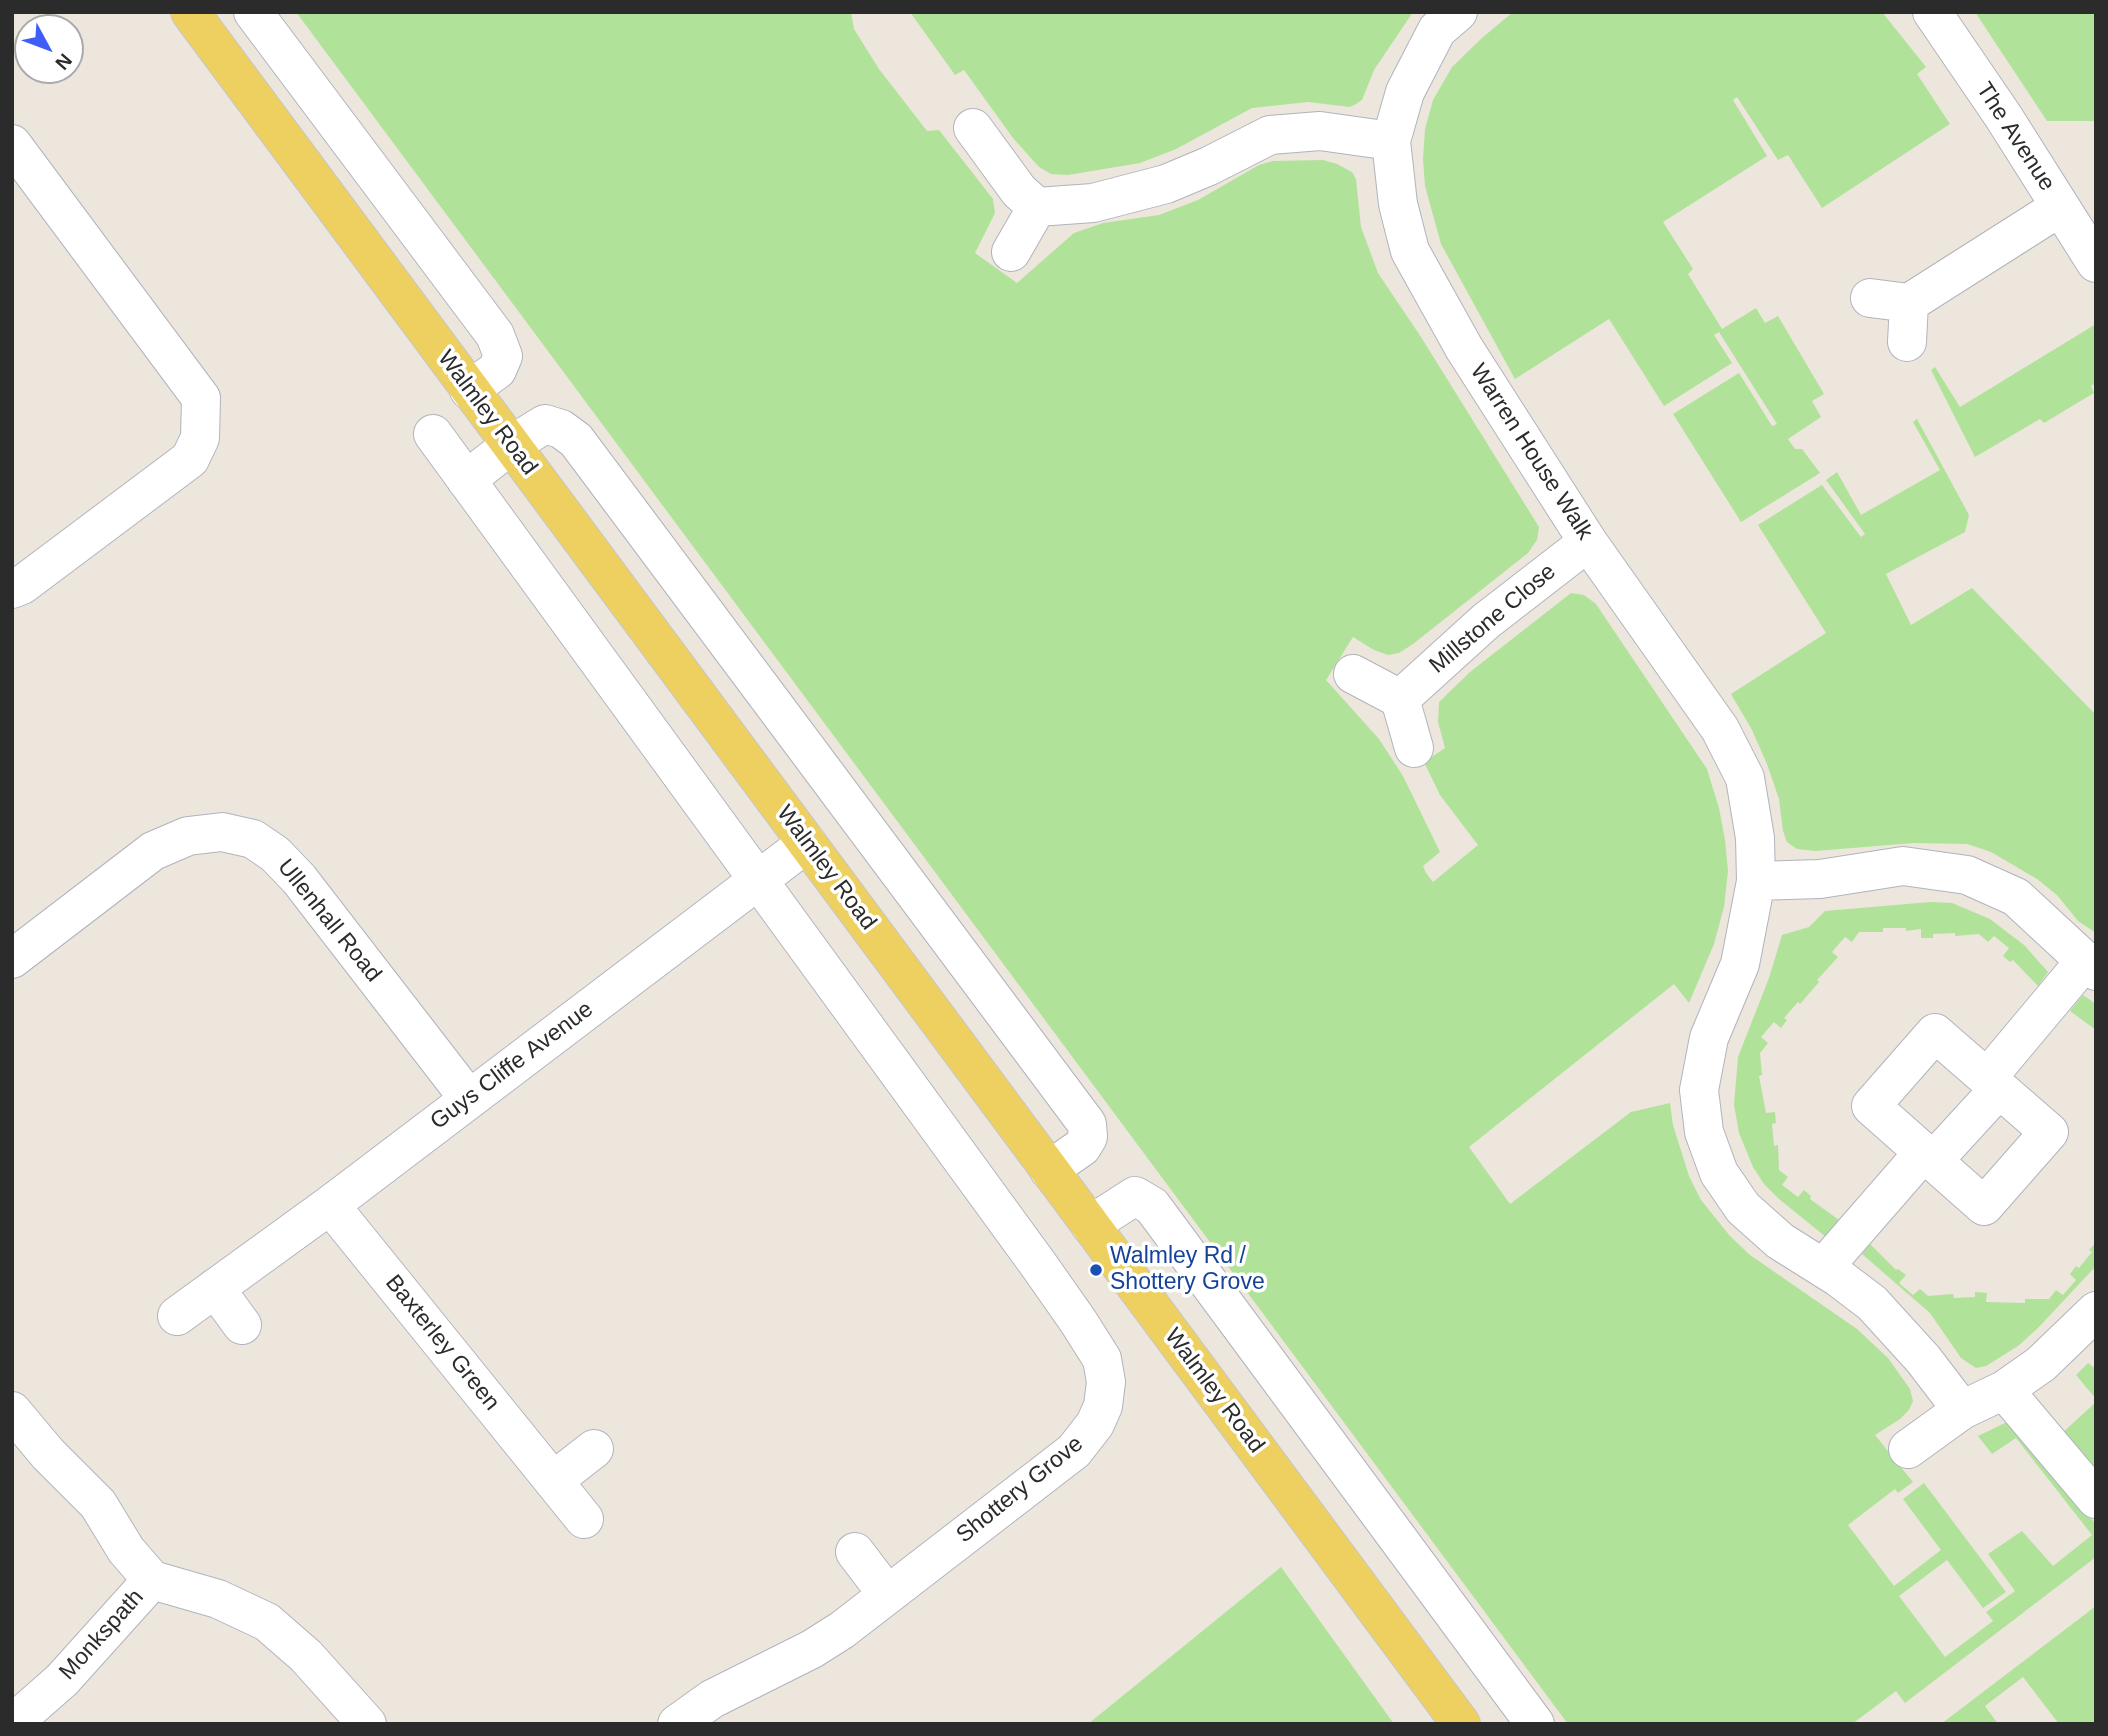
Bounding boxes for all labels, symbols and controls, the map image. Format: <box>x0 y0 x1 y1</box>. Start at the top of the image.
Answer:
north arrow <box>14 14 84 84</box>
text: N <box>51 50 76 74</box>
street label: The Avenue <box>1970 78 2060 196</box>
street label: Walmley Road <box>431 345 543 481</box>
street label: Warren House Walk <box>1464 359 1598 545</box>
street label: Millstone Close <box>1424 558 1562 680</box>
street label: Walmley Road <box>770 800 882 936</box>
street label: Ullenhall Road <box>271 854 387 988</box>
street label: Guys Cliffe Avenue <box>425 996 599 1136</box>
place label: Walmley Rd / Shottery Grove <box>1110 1243 1265 1297</box>
marker: Walmley Rd / Shottery Grove <box>1088 1262 1104 1278</box>
street label: Baxterley Green <box>379 1270 505 1416</box>
street label: Walmley Road <box>1158 1323 1270 1459</box>
street label: Shottery Grove <box>951 1431 1089 1549</box>
street label: Monkspath <box>54 1584 150 1686</box>

